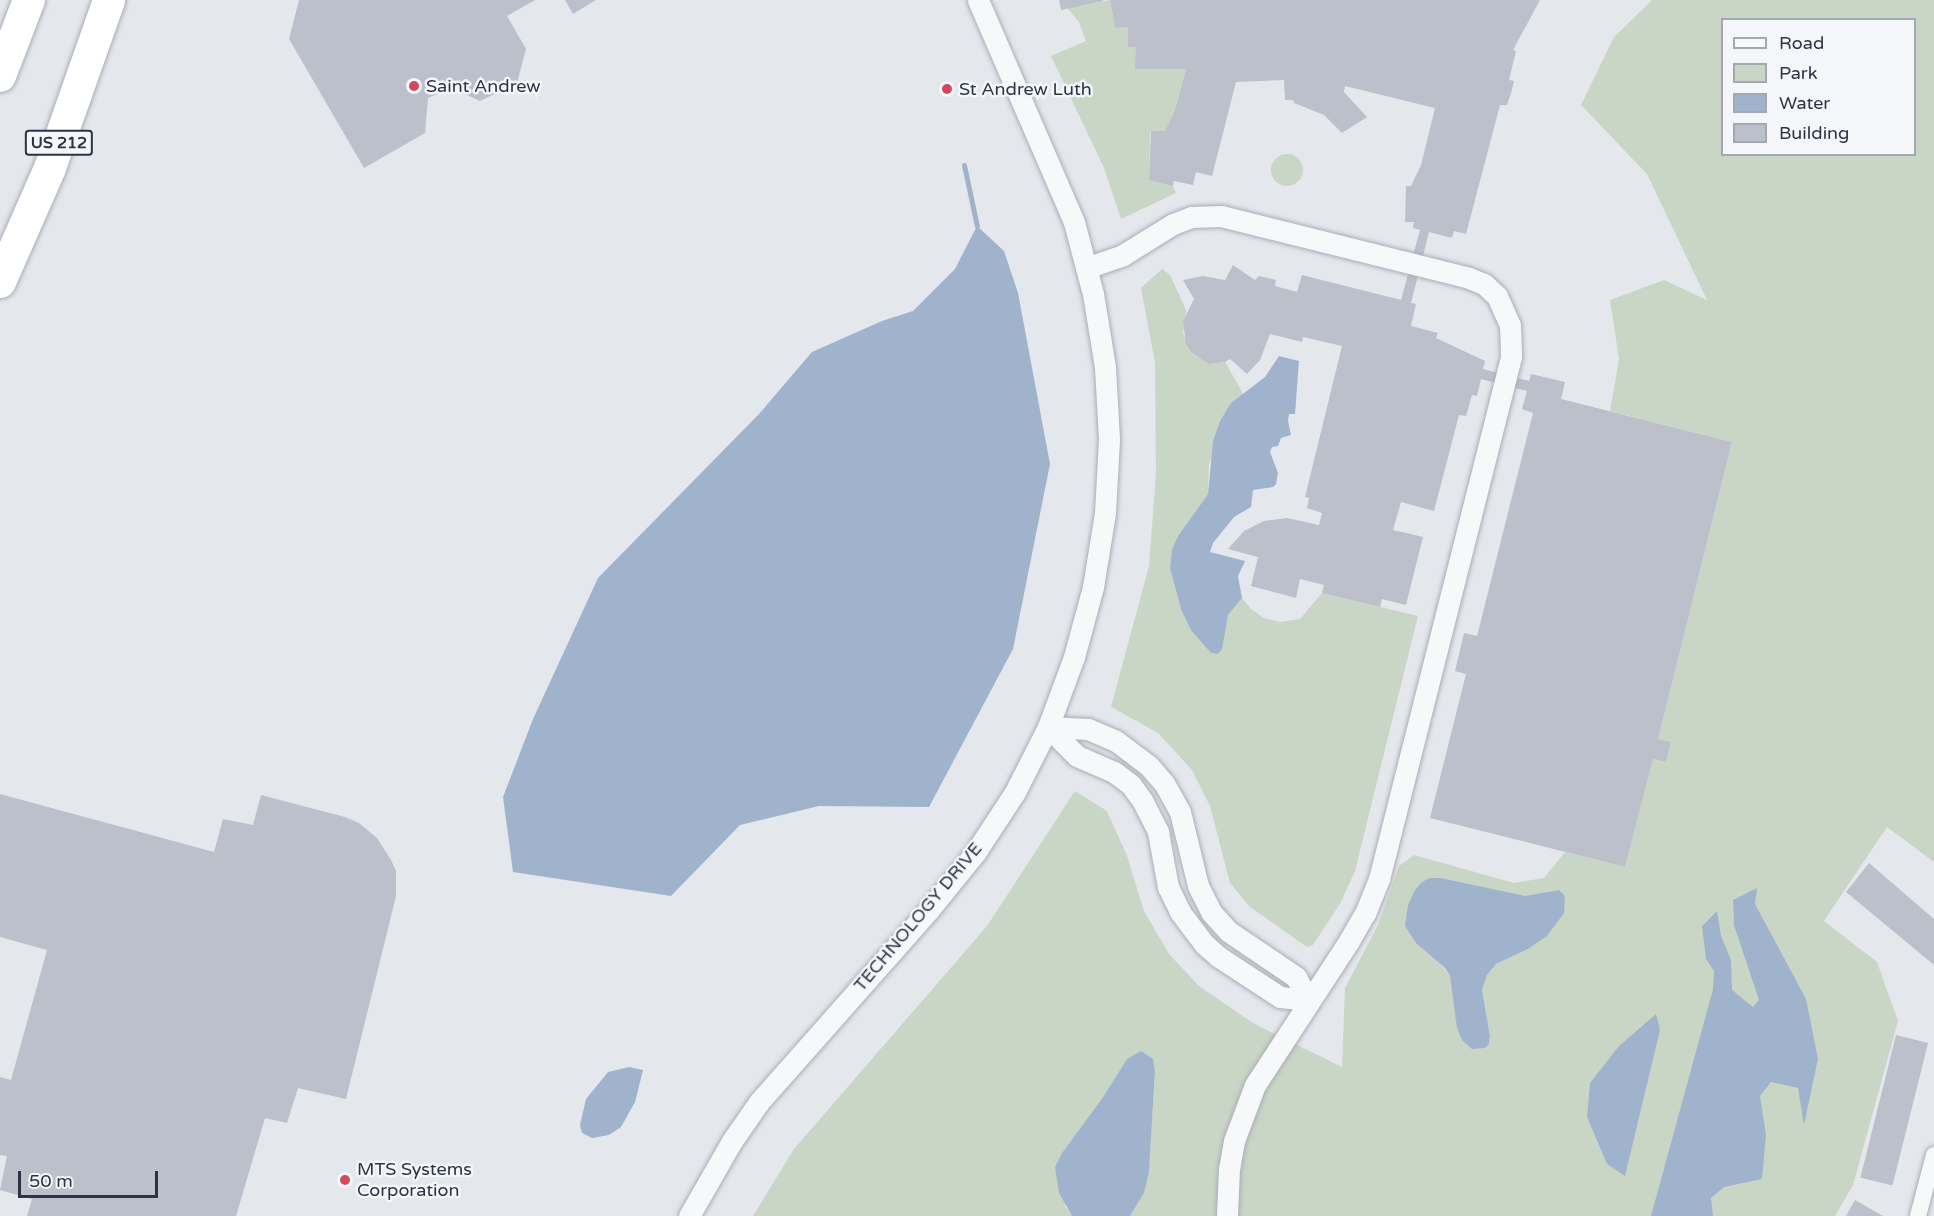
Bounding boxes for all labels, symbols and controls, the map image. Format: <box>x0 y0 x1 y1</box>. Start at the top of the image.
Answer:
legend <box>1721 18 1916 156</box>
text: Road <box>1779 32 1824 54</box>
text: Park <box>1779 62 1817 84</box>
place label: Saint Andrew <box>426 75 541 97</box>
place label: St Andrew Luth <box>959 78 1092 100</box>
marker: Saint Andrew <box>407 79 421 93</box>
marker: St Andrew Luth <box>940 82 954 96</box>
text: Water <box>1779 92 1830 114</box>
text: Building <box>1779 122 1849 144</box>
road number: US 212 <box>25 130 94 156</box>
street label: TECHNOLOGY DRIVE <box>849 838 987 996</box>
scale bar <box>21 1159 160 1197</box>
place label: MTS Systems Corporation <box>357 1159 472 1202</box>
text: 50 m <box>29 1170 73 1192</box>
marker: MTS Systems Corporation <box>338 1173 352 1187</box>

